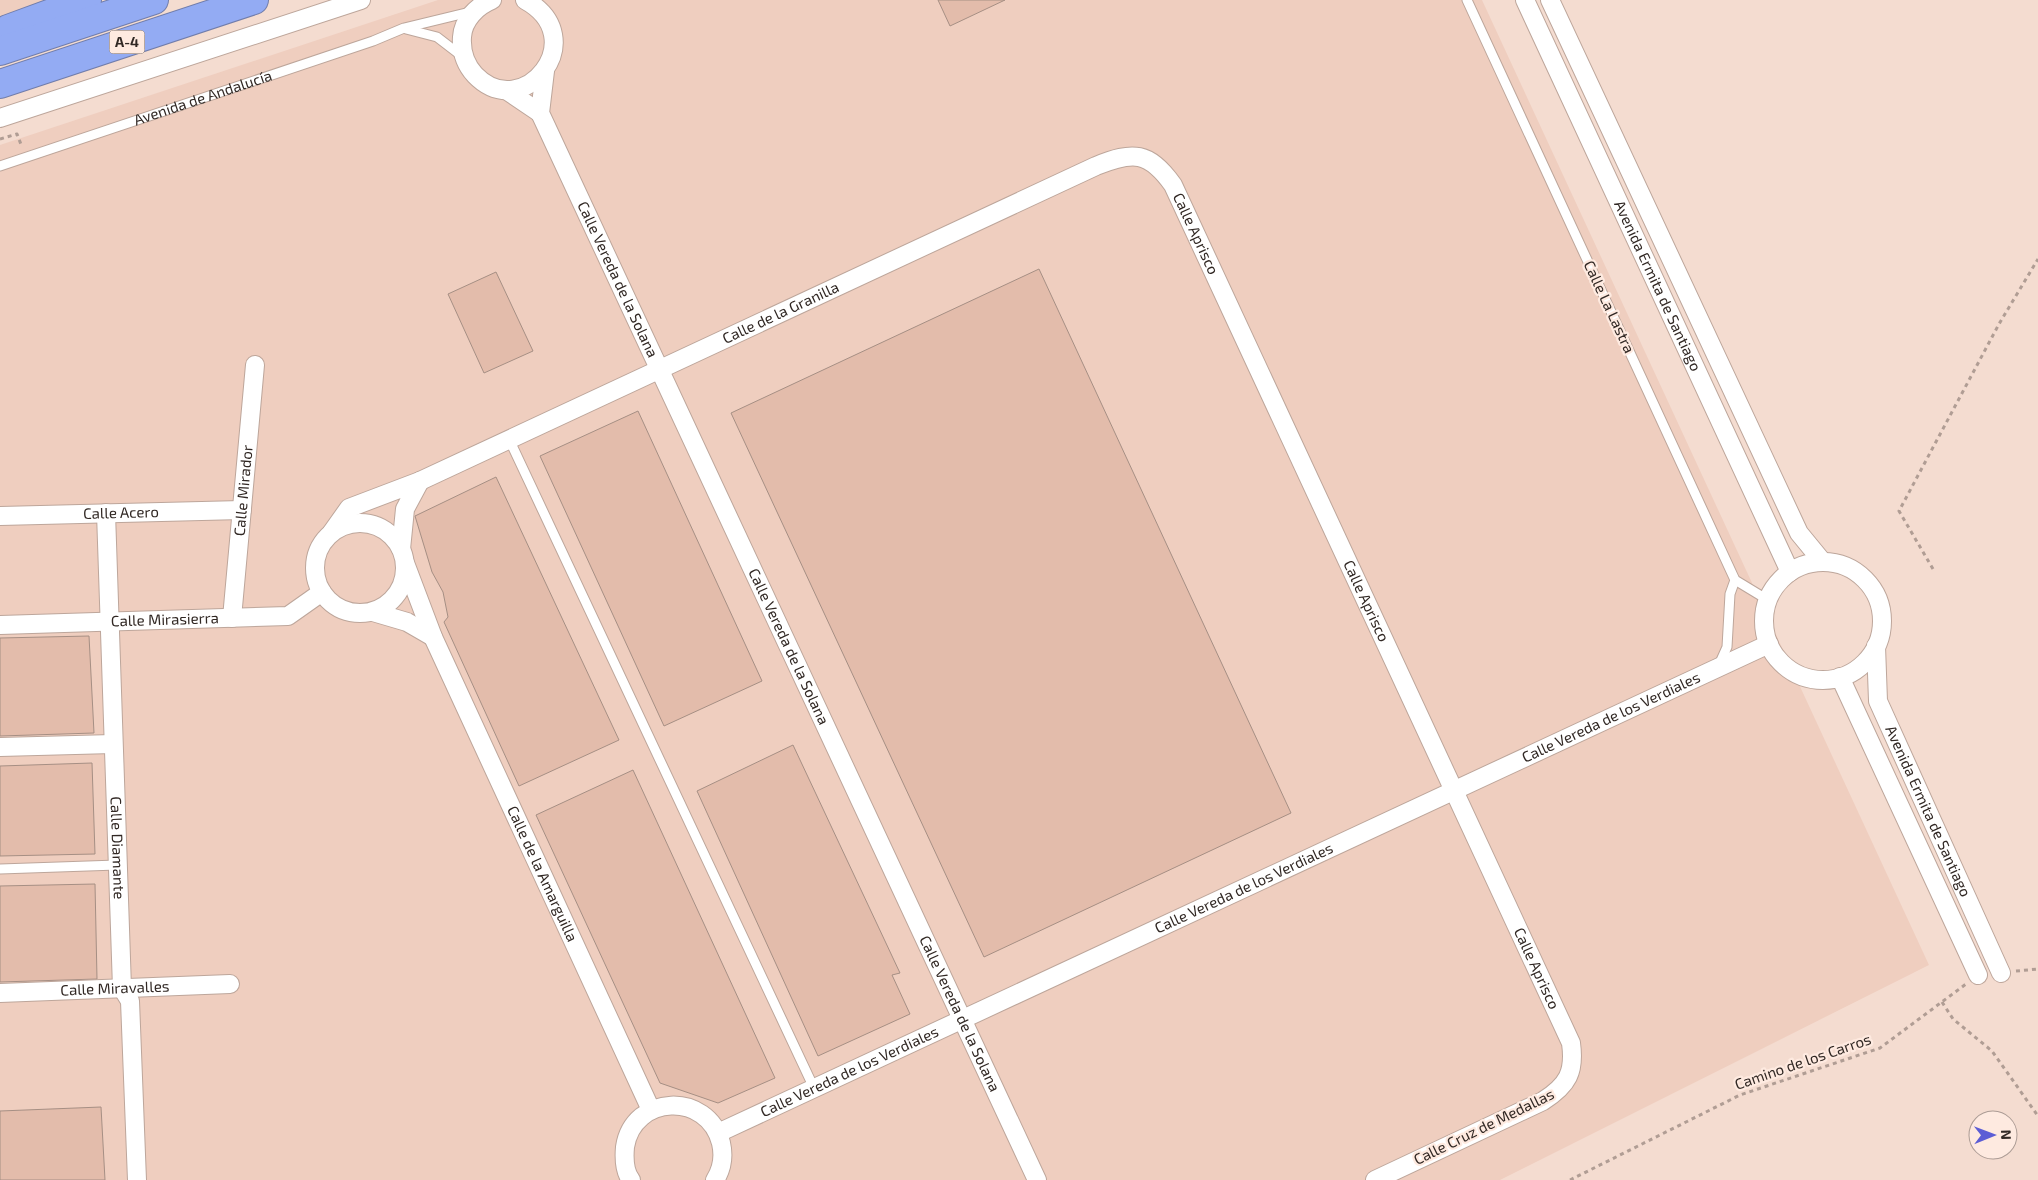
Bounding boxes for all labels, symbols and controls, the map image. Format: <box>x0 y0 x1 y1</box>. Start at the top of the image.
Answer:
road number: A-4 <box>110 31 144 54</box>
street label: Avenida de Andalucía <box>131 66 274 129</box>
street label: Calle Aprisco <box>1170 190 1223 277</box>
street label: Avenida Ermita de Santiago <box>1611 197 1706 374</box>
street label: Calle Vereda de la Solana <box>574 198 663 360</box>
street label: Calle La Lastra <box>1581 257 1639 356</box>
street label: Calle de la Granilla <box>719 277 842 347</box>
street label: Calle Mirador <box>229 444 256 537</box>
street label: Calle Acero <box>83 502 159 522</box>
street label: Calle Aprisco <box>1340 557 1394 644</box>
street label: Calle Vereda de la Solana <box>745 565 834 727</box>
street label: Calle Mirasierra <box>111 608 219 630</box>
street label: Calle Vereda de los Verdiales <box>1519 667 1703 766</box>
street label: Avenida Ermita de Santiago <box>1882 722 1975 899</box>
street label: Calle Diamante <box>108 796 129 900</box>
street label: Calle de la Amarguilla <box>504 803 582 944</box>
street label: Calle Vereda de los Verdiales <box>1151 838 1335 937</box>
street label: Calle Aprisco <box>1511 924 1564 1012</box>
street label: Calle Vereda de la Solana <box>916 932 1005 1094</box>
street label: Calle Miravalles <box>60 976 170 999</box>
street label: Calle Vereda de los Verdiales <box>757 1022 941 1120</box>
street label: Camino de los Carros <box>1732 1029 1873 1093</box>
street label: Calle Cruz de Medallas <box>1410 1084 1557 1168</box>
north arrow <box>1968 1110 2018 1160</box>
text: N <box>1998 1130 2015 1140</box>

